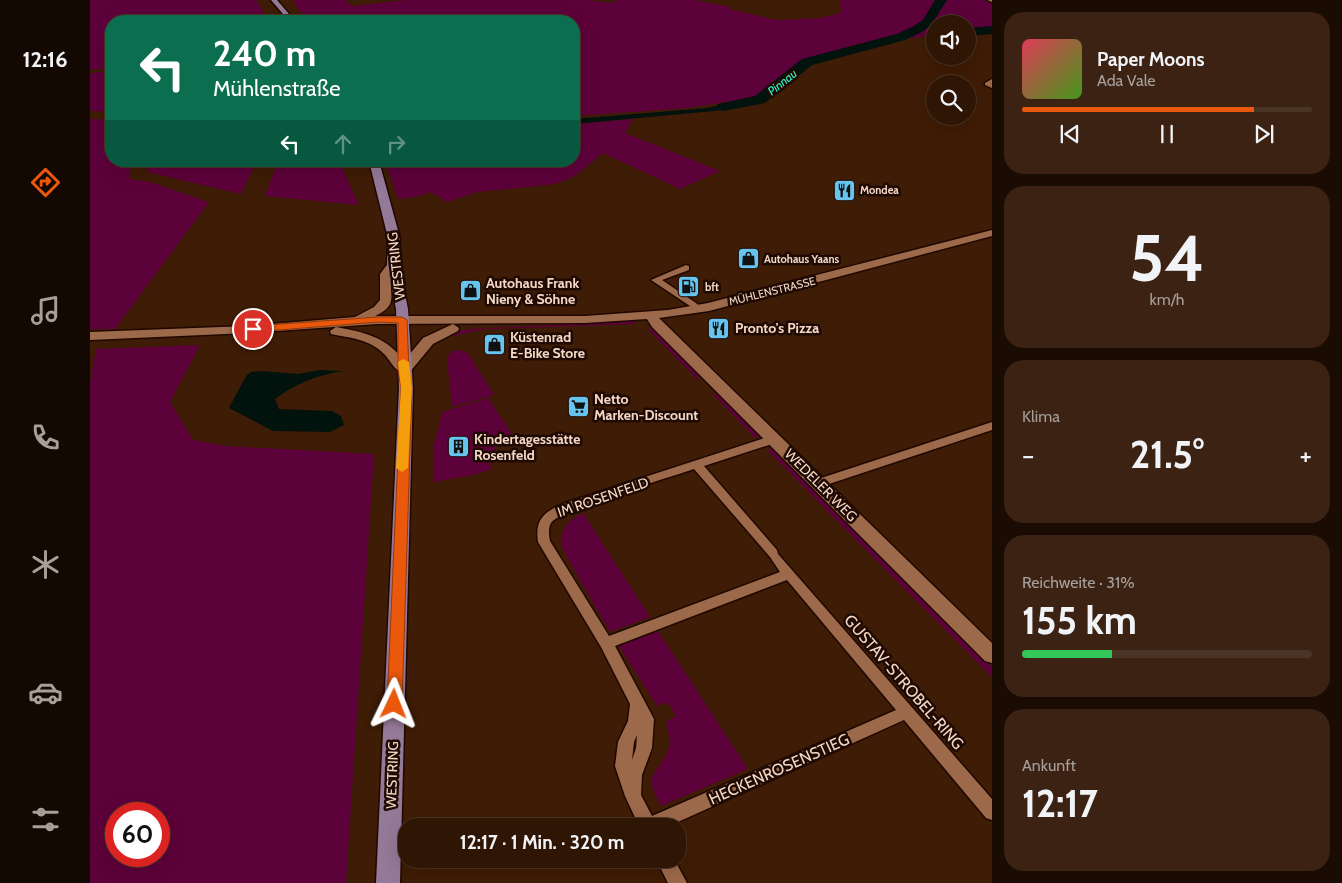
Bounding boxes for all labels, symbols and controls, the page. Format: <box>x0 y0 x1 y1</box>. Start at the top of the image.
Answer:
map controls <box>926 15 976 125</box>
button: sound <box>926 15 976 65</box>
text: 240 m <box>213 32 316 75</box>
icon: left <box>130 35 195 100</box>
text: 12:16 <box>22 46 68 73</box>
text: Paper Moons <box>1097 48 1205 71</box>
water label: Pinnau <box>764 66 800 98</box>
text: Ada Vale <box>1097 71 1156 90</box>
text: Mühlenstraße <box>213 75 340 102</box>
button: search <box>926 75 976 125</box>
icon: previous <box>1056 120 1084 148</box>
icon: pause <box>1153 120 1181 148</box>
icon: next <box>1250 120 1278 148</box>
icon: left <box>276 130 304 158</box>
icon: ahead <box>329 130 357 158</box>
icon: right <box>382 130 410 158</box>
icon: directions <box>28 165 63 200</box>
restaurant icon: Mondea <box>832 178 856 202</box>
place label: Mondea <box>860 183 899 197</box>
text: 54 <box>1129 218 1205 297</box>
street label: WESTRING <box>383 231 409 301</box>
shop icon: Autohaus Yaans <box>736 247 760 271</box>
place label: Autohaus Yaans <box>764 252 840 266</box>
street label: MÜHLENSTRASSE <box>727 273 817 309</box>
place label: Autohaus Frank Nieny & Söhne <box>486 274 580 308</box>
fuel station icon: bft <box>677 275 701 299</box>
shop icon: Autohaus Frank Nieny & Söhne <box>458 279 482 303</box>
place label: bft <box>705 280 719 294</box>
text: km/h <box>1149 290 1185 309</box>
icon: music <box>28 293 63 328</box>
pin <box>232 308 274 350</box>
icon: arrive <box>239 315 267 343</box>
restaurant icon: Pronto's Pizza <box>707 316 731 340</box>
place label: Pronto's Pizza <box>735 319 819 337</box>
place label: Küstenrad E-Bike Store <box>510 328 585 362</box>
shop icon: Küstenrad E-Bike Store <box>482 333 506 357</box>
place label: Netto Marken-Discount <box>594 390 698 424</box>
supermarket icon: Netto Marken-Discount <box>566 395 590 419</box>
text: Klima <box>1022 407 1060 426</box>
icon: phone <box>28 420 63 455</box>
place label: Kindertagesstätte Rosenfeld <box>474 430 580 464</box>
text: 21.5° <box>1130 431 1204 478</box>
building icon: Kindertagesstätte Rosenfeld <box>446 435 470 459</box>
text: − <box>1022 438 1034 472</box>
text: + <box>1300 438 1312 472</box>
street label: WEDELER WEG <box>781 445 861 525</box>
street label: IM ROSENFELD <box>555 473 651 521</box>
icon: climate <box>28 547 63 582</box>
text: Reichweite · 31% <box>1022 573 1135 592</box>
text: 155 km <box>1022 597 1137 644</box>
street label: GUSTAV-STROBEL-RING <box>840 611 968 753</box>
icon: car <box>28 675 63 710</box>
position arrow <box>367 677 419 729</box>
street label: HECKENROSENSTIEG <box>706 729 852 809</box>
street label: WESTRING <box>382 741 402 809</box>
text: Ankunft <box>1022 756 1076 775</box>
text: 12:17 <box>1022 780 1098 827</box>
icon: filters <box>28 802 63 837</box>
speed limit sign: 60 <box>105 802 170 867</box>
text: 12:17 · 1 Min. · 320 m <box>460 831 624 854</box>

